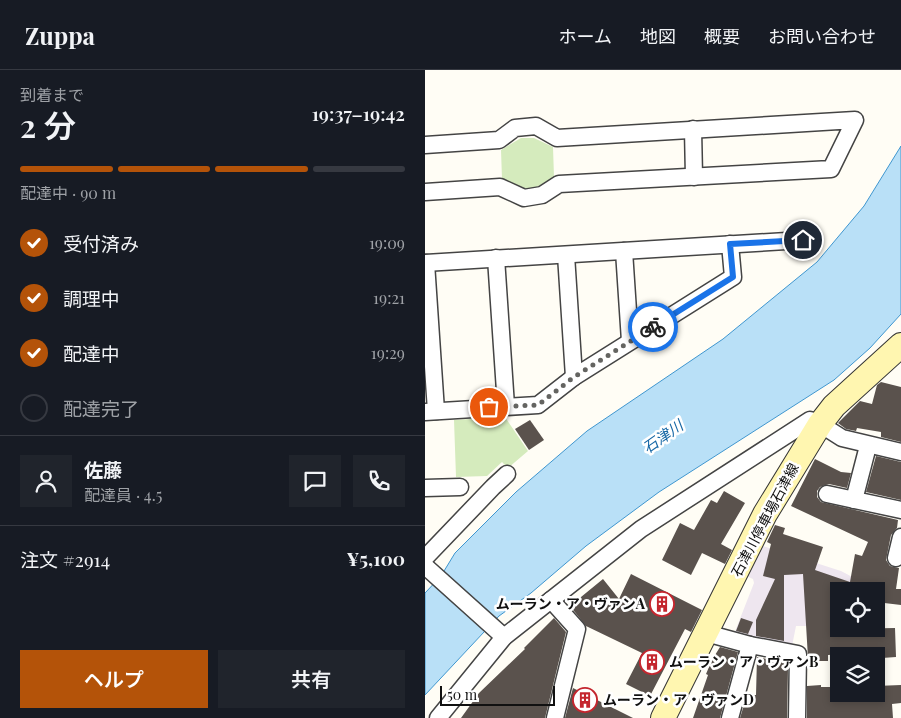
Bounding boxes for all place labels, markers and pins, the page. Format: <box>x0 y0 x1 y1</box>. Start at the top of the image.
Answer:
pin <box>782 219 824 261</box>
pin <box>468 386 510 428</box>
building icon: ムーラン・ア・ヴァンA <box>649 591 675 617</box>
place label: ムーラン・ア・ヴァンA <box>496 594 646 613</box>
building icon: ムーラン・ア・ヴァンB <box>639 649 665 675</box>
place label: ムーラン・ア・ヴァンB <box>669 652 818 671</box>
building icon: ムーラン・ア・ヴァンD <box>572 687 598 713</box>
place label: ムーラン・ア・ヴァンD <box>603 690 754 709</box>

